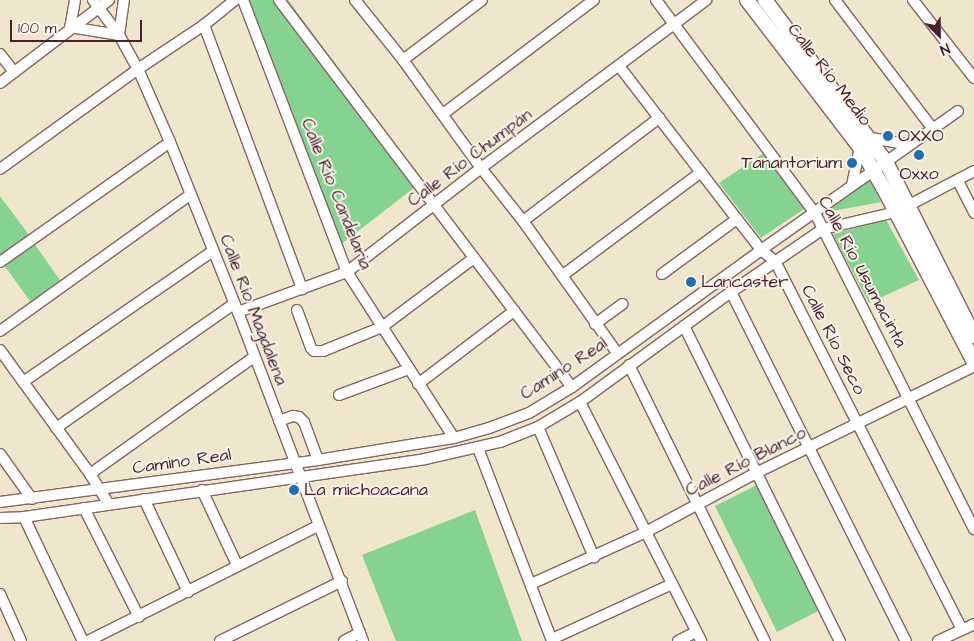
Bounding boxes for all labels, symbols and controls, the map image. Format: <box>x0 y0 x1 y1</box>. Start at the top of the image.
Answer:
scale bar <box>12 10 145 42</box>
north arrow <box>914 10 964 60</box>
text: 100 m <box>18 18 57 39</box>
street label: Calle Río Medio <box>782 19 876 131</box>
text: N <box>937 38 953 60</box>
street label: Calle Río Chumpán <box>403 104 537 212</box>
street label: Calle Río Candelaria <box>296 115 376 273</box>
place label: OXXO <box>898 125 944 147</box>
marker: OXXO <box>882 130 894 142</box>
marker: Oxxo <box>913 149 925 161</box>
place label: Tanantorium <box>741 152 842 174</box>
marker: Tanantorium <box>846 157 858 169</box>
place label: Oxxo <box>899 163 939 185</box>
street label: Calle Río Usumacinta <box>813 193 911 351</box>
street label: Calle Río Magdalena <box>214 232 292 388</box>
place label: Lancaster <box>701 271 788 293</box>
marker: Lancaster <box>685 276 697 288</box>
street label: Calle Río Seco <box>796 282 870 398</box>
street label: Camino Real <box>516 333 612 405</box>
street label: Calle Río Blanco <box>682 422 810 502</box>
street label: Camino Real <box>131 444 233 480</box>
place label: La michoacana <box>304 479 428 501</box>
marker: La michoacana <box>288 484 300 496</box>

